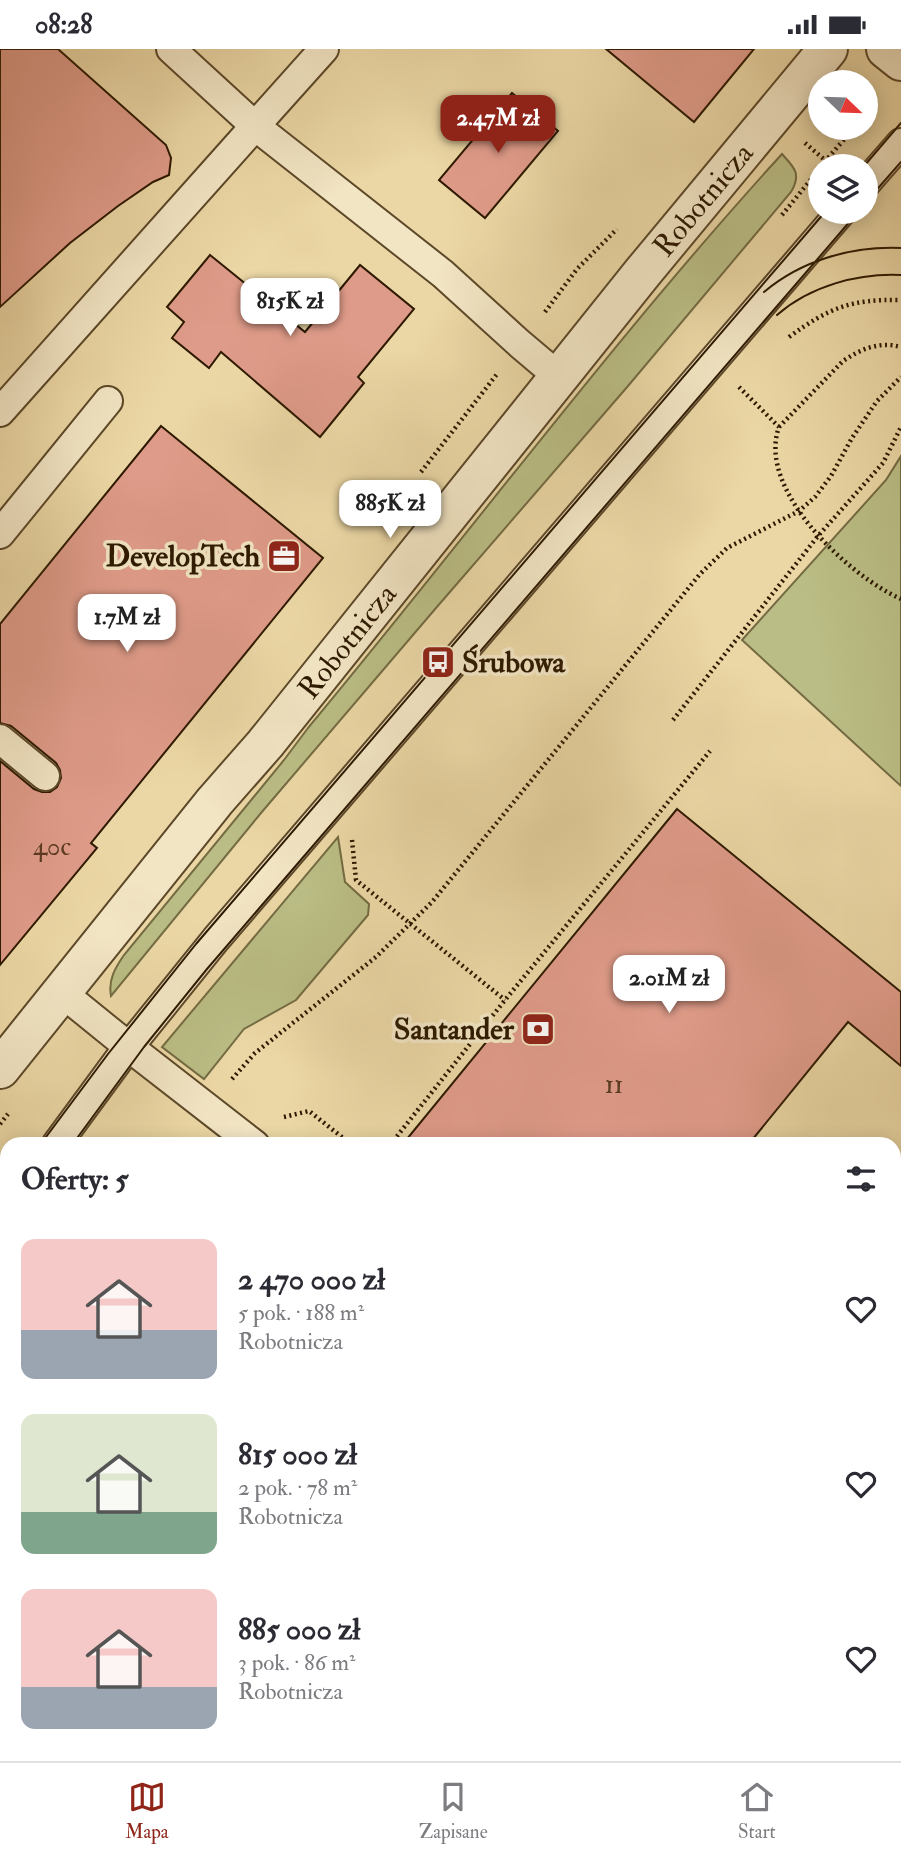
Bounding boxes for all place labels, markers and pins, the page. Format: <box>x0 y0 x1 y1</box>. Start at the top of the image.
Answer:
pin: 2.47M zł <box>426 95 570 155</box>
pin: 815K zł <box>225 279 355 338</box>
pin: 885K zł <box>325 481 455 540</box>
office icon: DevelopTech <box>265 537 303 575</box>
place label: DevelopTech <box>106 538 260 575</box>
pin: 1.7M zł <box>62 595 192 654</box>
bus stop icon: Śrubowa <box>419 643 457 681</box>
place label: Śrubowa <box>462 644 567 681</box>
pin: 2.01M zł <box>597 955 741 1015</box>
bank icon: Santander <box>519 1010 557 1048</box>
place label: Santander <box>394 1011 515 1048</box>

